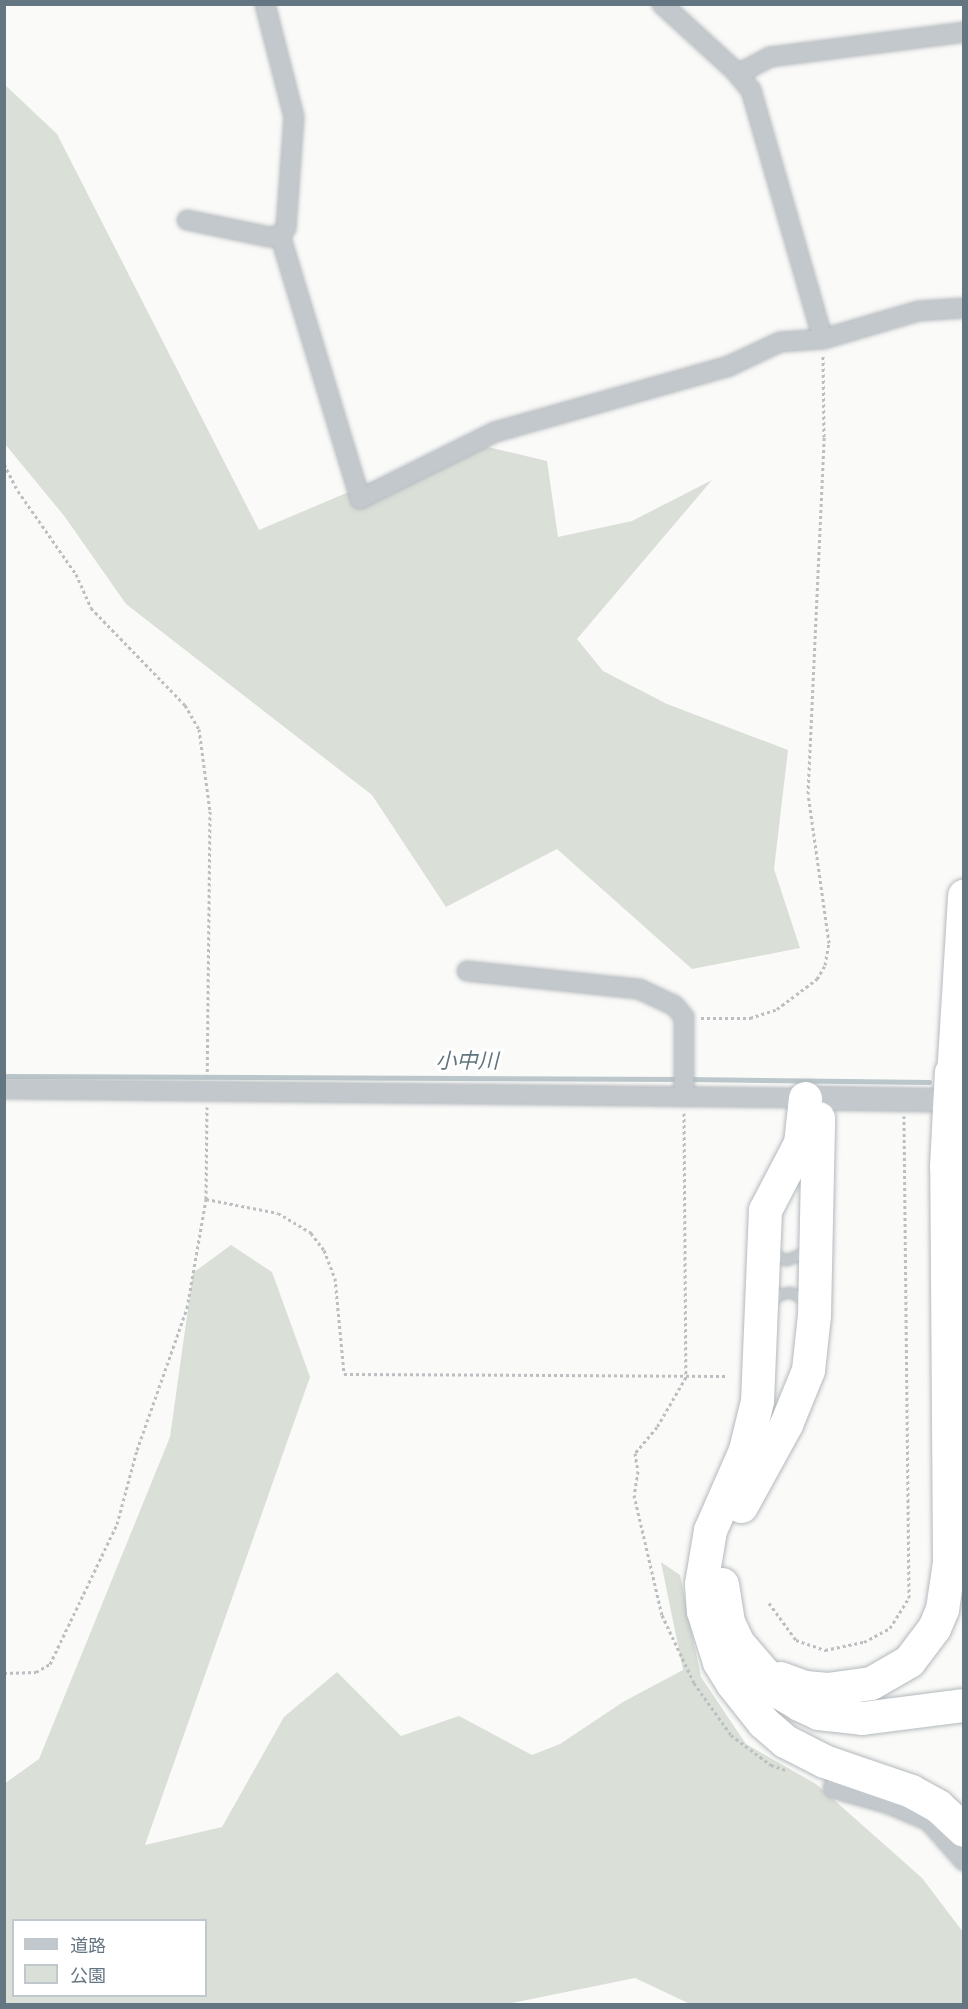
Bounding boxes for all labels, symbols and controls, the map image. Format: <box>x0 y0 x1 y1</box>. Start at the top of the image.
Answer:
water label: 小中川 <box>436 1049 498 1075</box>
legend <box>12 1919 207 1997</box>
text: 道路 <box>70 1935 106 1957</box>
text: 公園 <box>70 1965 106 1987</box>

